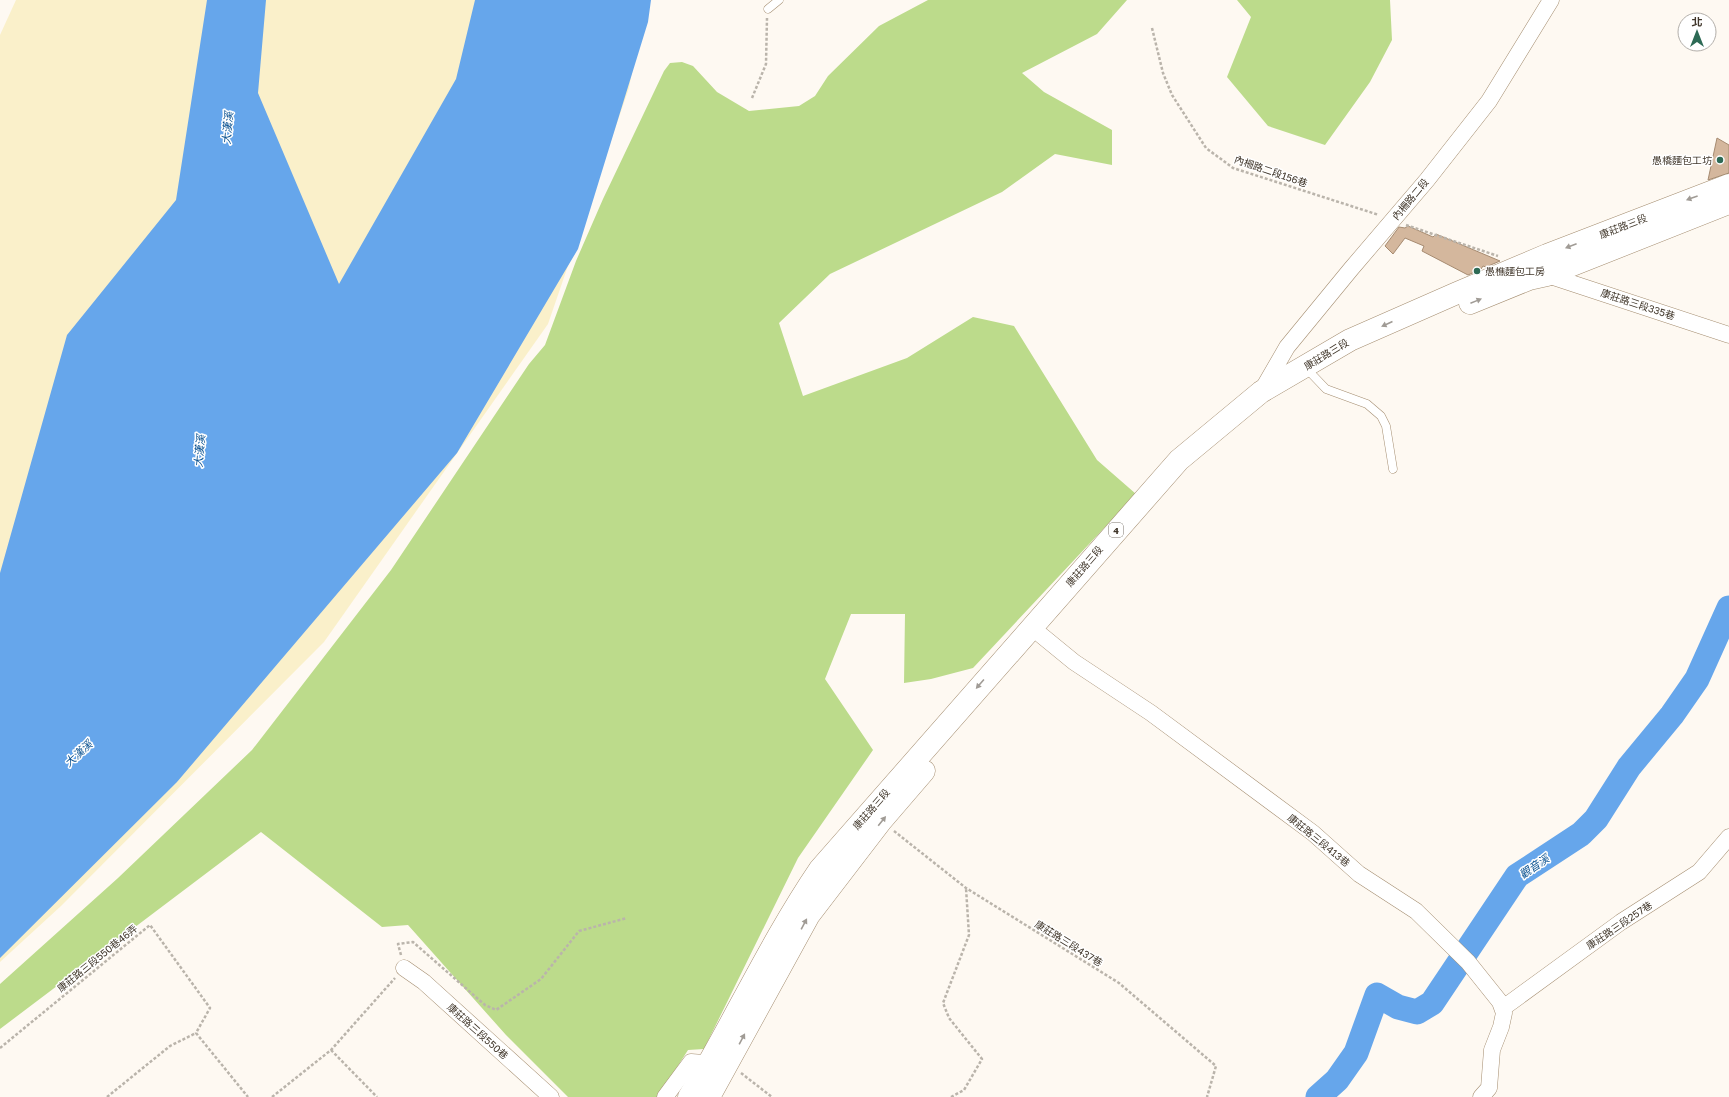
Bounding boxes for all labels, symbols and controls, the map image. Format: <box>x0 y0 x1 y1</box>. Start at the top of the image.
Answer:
north arrow <box>1677 12 1717 52</box>
text: 北 <box>1692 15 1703 28</box>
water label: 大漢溪 <box>219 109 235 145</box>
street label: 內柵路二段156巷 <box>1233 153 1309 189</box>
place label: 愚橋麵包工坊 <box>1652 154 1712 166</box>
marker: 愚橋麵包工坊 <box>1715 155 1725 165</box>
street label: 內柵路二段 <box>1389 176 1431 222</box>
one-way arrow <box>1686 196 1698 202</box>
street label: 康莊路三段 <box>1598 211 1648 241</box>
one-way arrow <box>1565 243 1577 249</box>
place label: 愚樵麵包工房 <box>1485 265 1545 277</box>
marker: 愚樵麵包工房 <box>1472 266 1482 276</box>
street label: 康莊路三段335巷 <box>1599 286 1677 322</box>
one-way arrow <box>1470 297 1482 303</box>
one-way arrow <box>1381 321 1393 327</box>
street label: 康莊路三段 <box>1301 336 1351 372</box>
water label: 大漢溪 <box>191 432 207 468</box>
road number: 4 <box>1109 523 1123 537</box>
street label: 康莊路三段 <box>1063 543 1105 589</box>
one-way arrow <box>976 679 985 690</box>
water label: 大漢溪 <box>61 736 96 769</box>
street label: 康莊路三段 <box>850 786 892 832</box>
street label: 康莊路三段413巷 <box>1285 811 1353 869</box>
one-way arrow <box>877 815 886 826</box>
water label: 觀音溪 <box>1517 850 1553 881</box>
street label: 康莊路三段257巷 <box>1584 899 1654 951</box>
street label: 康莊路三段437巷 <box>1033 917 1105 969</box>
one-way arrow <box>800 918 807 930</box>
street label: 康莊路三段550巷46弄 <box>54 922 140 994</box>
street label: 康莊路三段550巷 <box>445 1001 511 1061</box>
one-way arrow <box>738 1033 745 1044</box>

